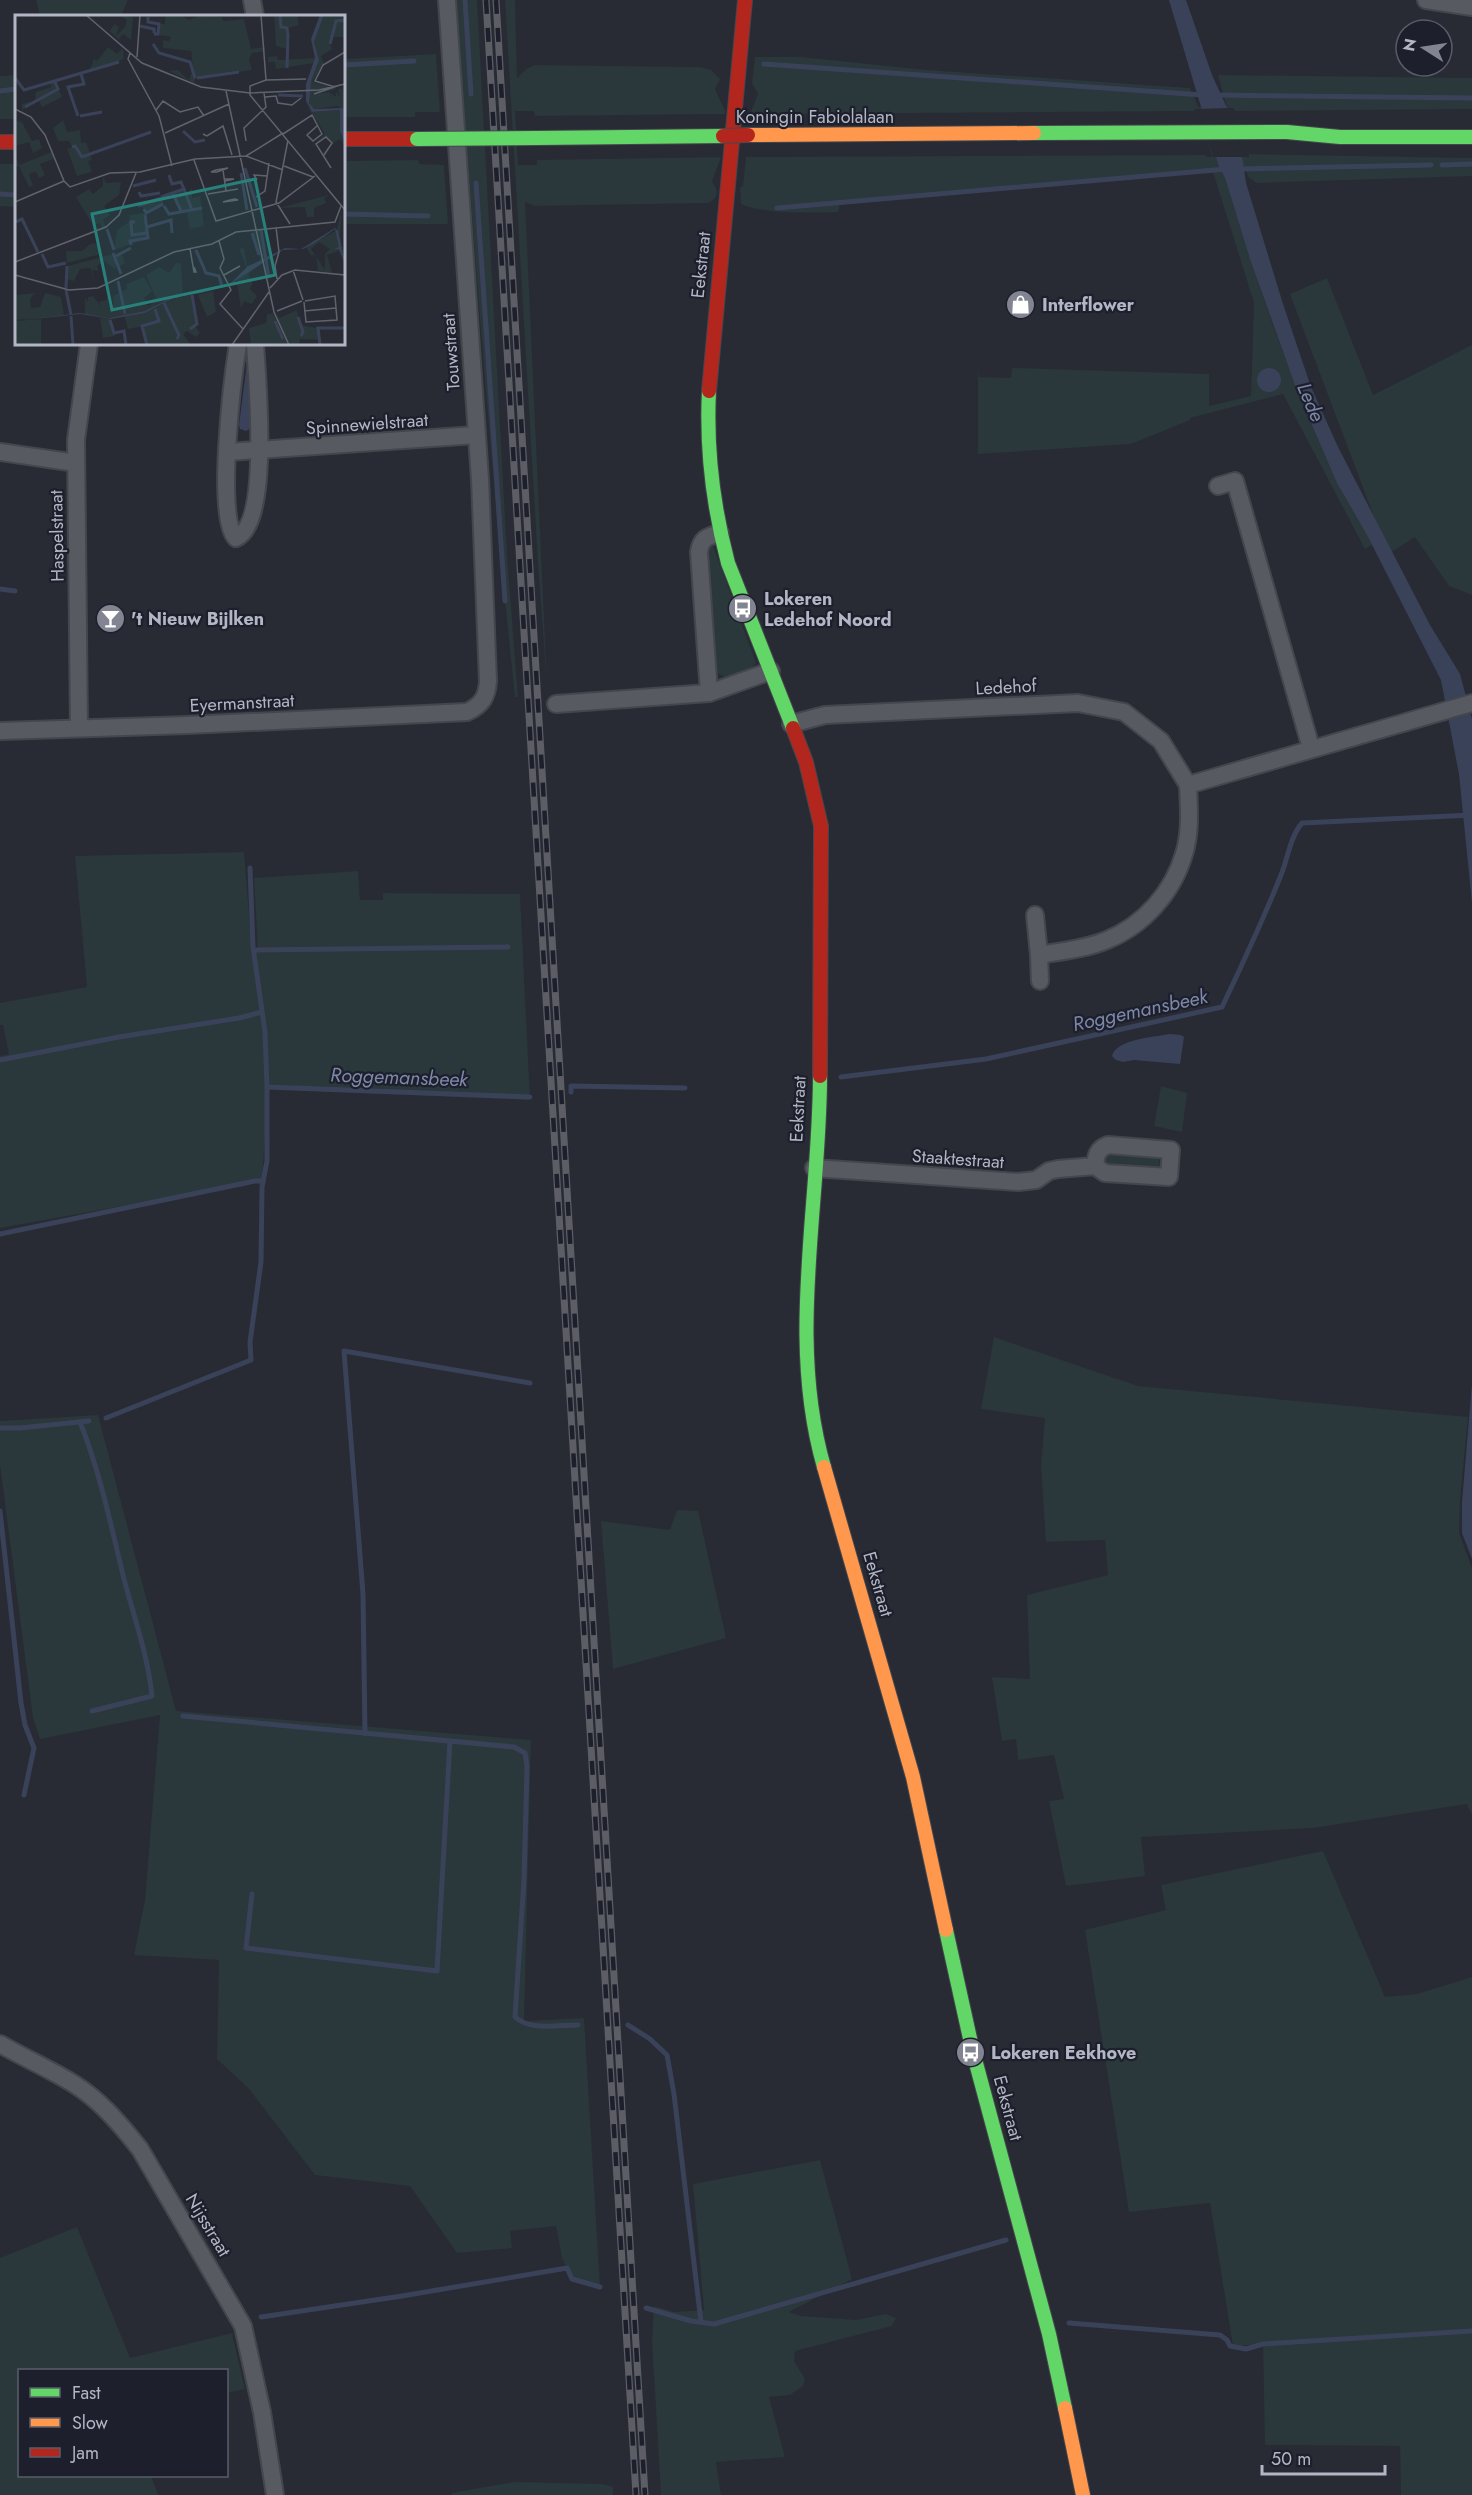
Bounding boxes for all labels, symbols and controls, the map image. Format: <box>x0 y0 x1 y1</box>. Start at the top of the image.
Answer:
inset map <box>15 15 345 345</box>
north arrow <box>1394 18 1454 78</box>
text: N <box>1397 36 1422 54</box>
street label: Koningin Fabiolalaan <box>736 104 894 130</box>
street label: Eekstraat <box>685 230 717 299</box>
shop icon: Interflower <box>1005 289 1037 321</box>
place label: Interflower <box>1042 292 1135 318</box>
street label: Touwstraat <box>435 312 467 392</box>
water label: Lede <box>1289 378 1332 426</box>
street label: Spinnewielstraat <box>305 407 430 441</box>
street label: Haspelstraat <box>43 489 71 582</box>
place label: Lokeren Ledehof Noord <box>764 586 892 633</box>
bus stop icon: Lokeren Ledehof Noord <box>727 593 759 625</box>
bar icon: 't Nieuw Bijlken <box>94 603 126 635</box>
place label: 't Nieuw Bijlken <box>131 606 264 632</box>
street label: Ledehof <box>975 672 1038 702</box>
street label: Eyermanstraat <box>189 687 296 719</box>
water label: Roggemansbeek <box>1070 982 1212 1039</box>
water label: Roggemansbeek <box>330 1061 470 1094</box>
street label: Eekstraat <box>783 1074 813 1143</box>
street label: Staaktestraat <box>911 1143 1006 1175</box>
street label: Eekstraat <box>856 1548 900 1620</box>
bus stop icon: Lokeren Eekhove <box>954 2037 986 2069</box>
place label: Lokeren Eekhove <box>991 2040 1136 2066</box>
street label: Eekstraat <box>987 2073 1029 2144</box>
street label: Nijsstraat <box>179 2188 237 2262</box>
legend <box>18 2369 228 2477</box>
text: Fast <box>72 2380 101 2406</box>
text: Slow <box>72 2410 109 2436</box>
scale bar <box>1262 2438 1385 2476</box>
text: Jam <box>70 2440 99 2466</box>
text: 50 m <box>1271 2446 1311 2472</box>

